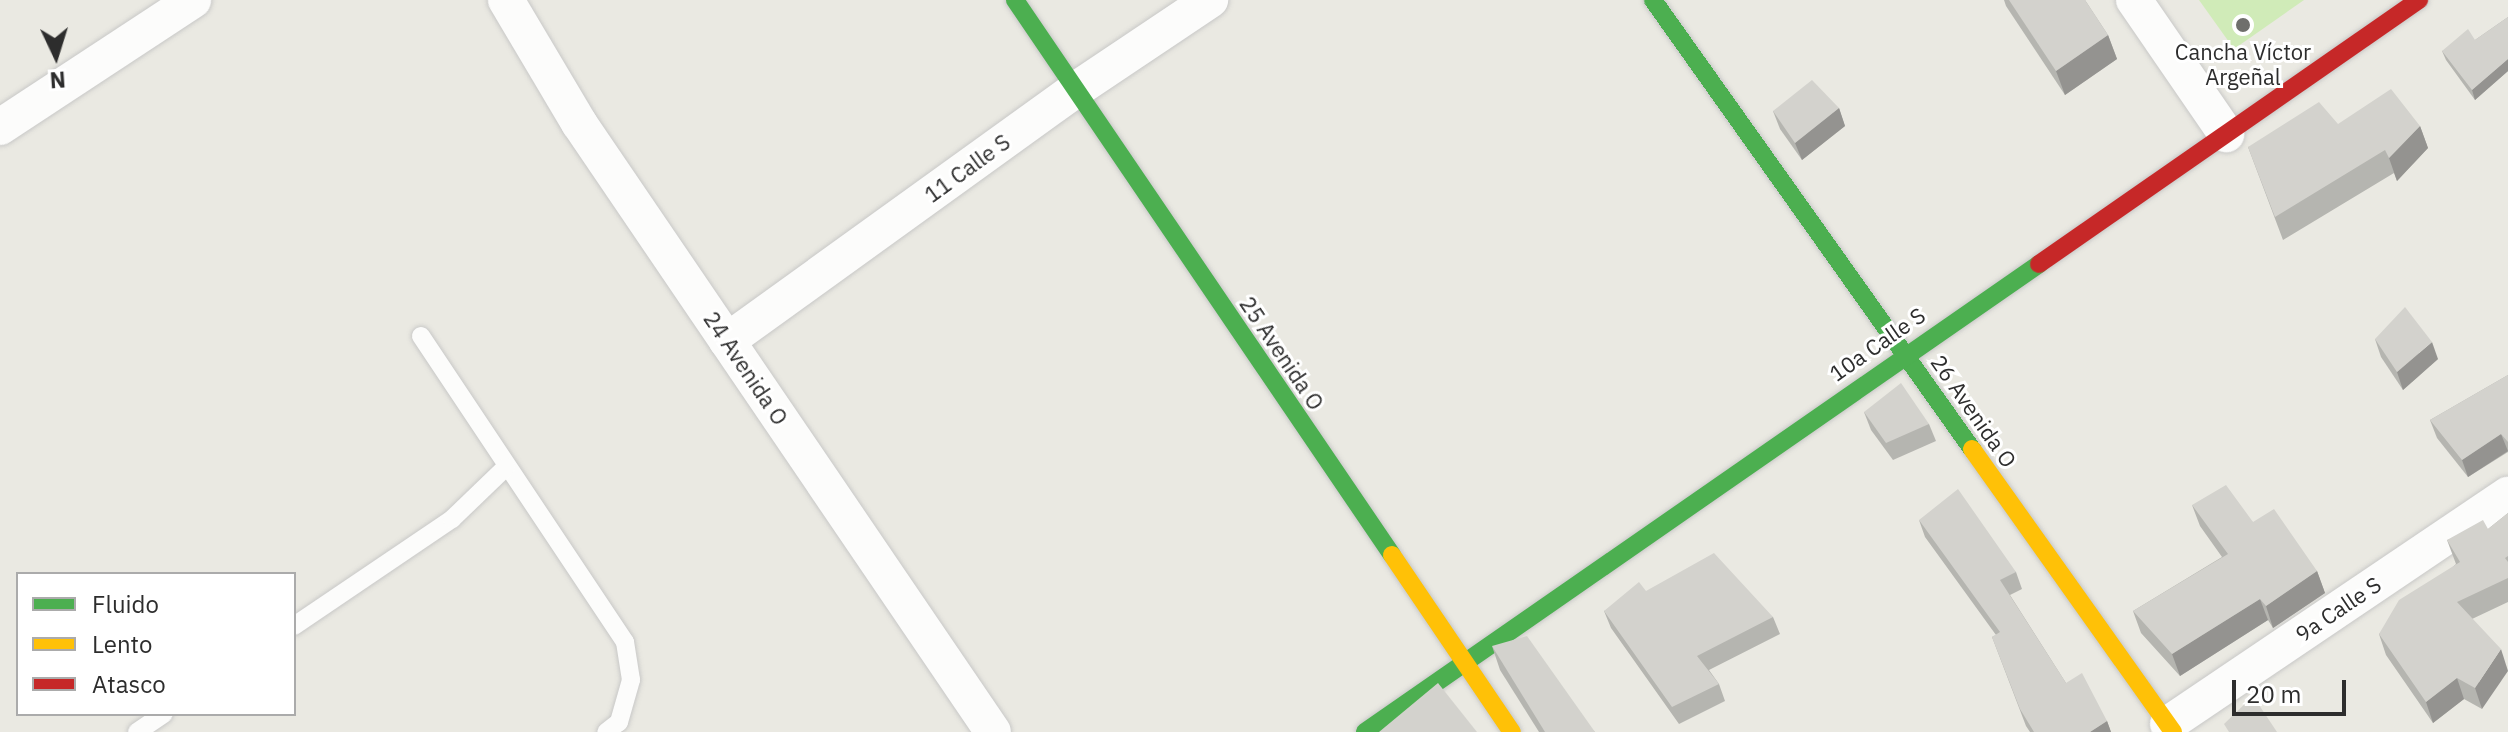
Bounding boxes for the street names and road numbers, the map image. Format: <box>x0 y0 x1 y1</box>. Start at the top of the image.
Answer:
street label: 11 Calle S <box>919 128 1015 208</box>
street label: 25 Avenida O <box>1234 291 1330 415</box>
street label: 10a Calle S <box>1824 301 1930 387</box>
street label: 24 Avenida O <box>698 306 794 430</box>
street label: 26 Avenida O <box>1926 350 2022 472</box>
street label: 9a Calle S <box>2290 571 2386 647</box>

